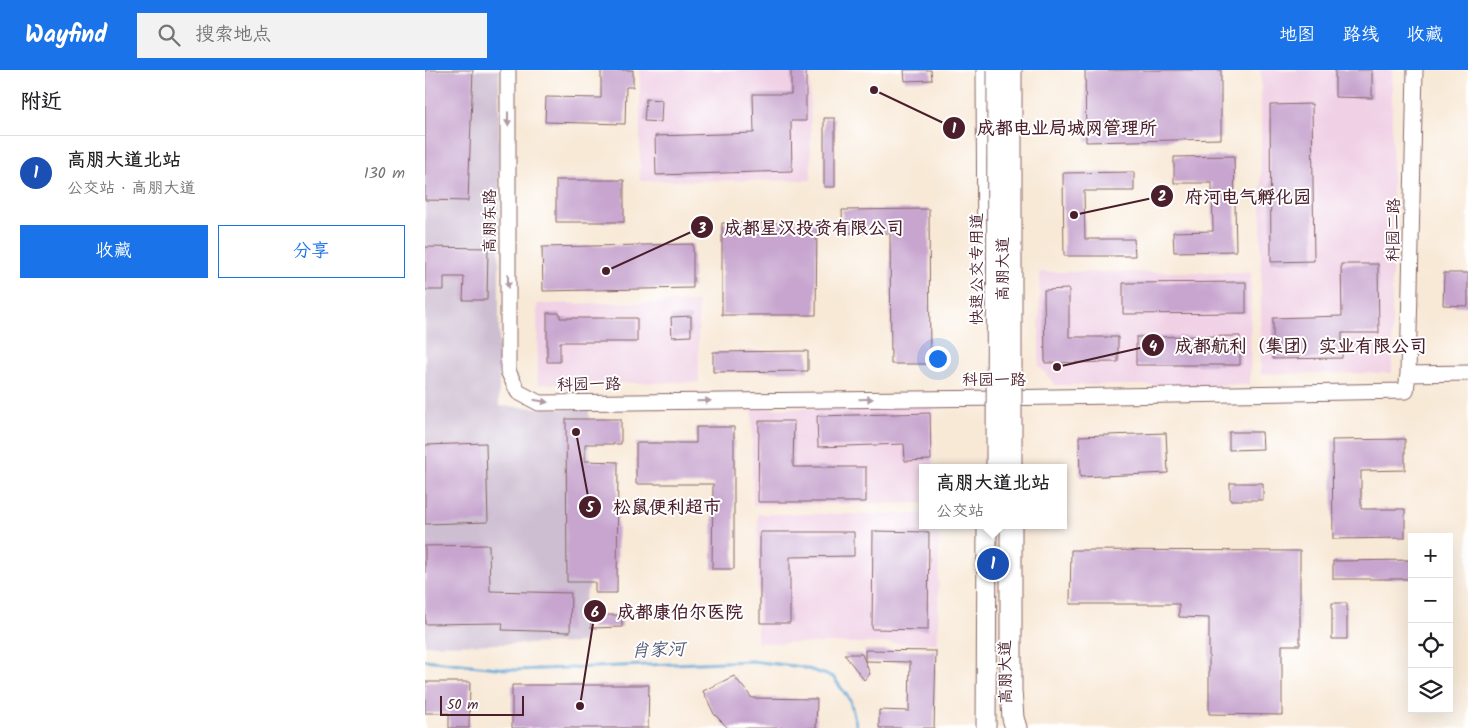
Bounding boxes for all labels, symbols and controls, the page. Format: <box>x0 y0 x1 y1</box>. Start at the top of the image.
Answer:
search box <box>137 13 487 58</box>
text: Wayfind <box>25 16 107 55</box>
text: 搜索地点 <box>195 20 271 50</box>
icon: search <box>155 21 183 49</box>
text: 地图 <box>1279 21 1315 50</box>
text: 路线 <box>1343 21 1379 50</box>
text: 收藏 <box>1407 21 1443 50</box>
text: 附近 <box>20 86 62 119</box>
one-way arrow <box>504 111 512 127</box>
callout: 成都电业局城网管理所 <box>942 112 1167 145</box>
text: 成都电业局城网管理所 <box>977 115 1157 144</box>
text: 1 <box>952 117 957 141</box>
text: 高朋大道北站 <box>67 146 181 176</box>
text: 1 <box>34 161 38 186</box>
text: 130 m <box>364 161 405 186</box>
text: 公交站 · 高朋大道 <box>67 176 196 201</box>
callout: 府河电气孵化园 <box>1150 180 1321 213</box>
text: 府河电气孵化园 <box>1185 184 1311 213</box>
text: 2 <box>1158 185 1167 209</box>
street label: 高朋东路 <box>478 189 503 253</box>
street label: 科园二路 <box>1381 198 1407 262</box>
callout: 成都星汉投资有限公司 <box>689 211 914 244</box>
street label: 快速公交专用道 <box>965 213 990 325</box>
text: 成都星汉投资有限公司 <box>724 215 904 244</box>
text: 3 <box>697 217 706 241</box>
button: 收藏 <box>20 225 208 278</box>
button: 分享 <box>218 225 405 278</box>
street label: 高朋大道 <box>991 237 1016 301</box>
one-way arrow <box>504 273 512 289</box>
callout: 成都航利（集团）实业有限公司 <box>1140 329 1437 362</box>
text: 成都航利（集团）实业有限公司 <box>1175 333 1427 362</box>
text: 4 <box>1149 335 1157 359</box>
your location <box>925 346 951 372</box>
street label: 科园一路 <box>962 368 1026 393</box>
street label: 科园一路 <box>557 372 621 398</box>
one-way arrow <box>858 395 874 403</box>
one-way arrow <box>696 397 712 405</box>
one-way arrow <box>534 398 550 406</box>
popup <box>919 464 1067 529</box>
text: 高朋大道北站 <box>936 469 1050 499</box>
callout: 松鼠便利超市 <box>578 490 731 523</box>
text: 松鼠便利超市 <box>613 494 721 523</box>
text: 5 <box>585 496 595 520</box>
text: 公交站 <box>936 499 984 524</box>
map controls <box>1408 533 1453 713</box>
button: + <box>1408 533 1453 578</box>
pin: 1 <box>977 545 1009 583</box>
button: − <box>1408 578 1453 623</box>
callout: 成都康伯尔医院 <box>582 595 753 628</box>
text: 成都康伯尔医院 <box>617 599 743 628</box>
text: 6 <box>591 601 599 625</box>
button: locate <box>1408 623 1453 668</box>
water label: 肖家河 <box>631 635 688 666</box>
street label: 高朋大道 <box>993 640 1019 704</box>
button: layers <box>1408 668 1453 713</box>
scale bar <box>440 693 524 716</box>
text: 50 m <box>447 694 478 716</box>

